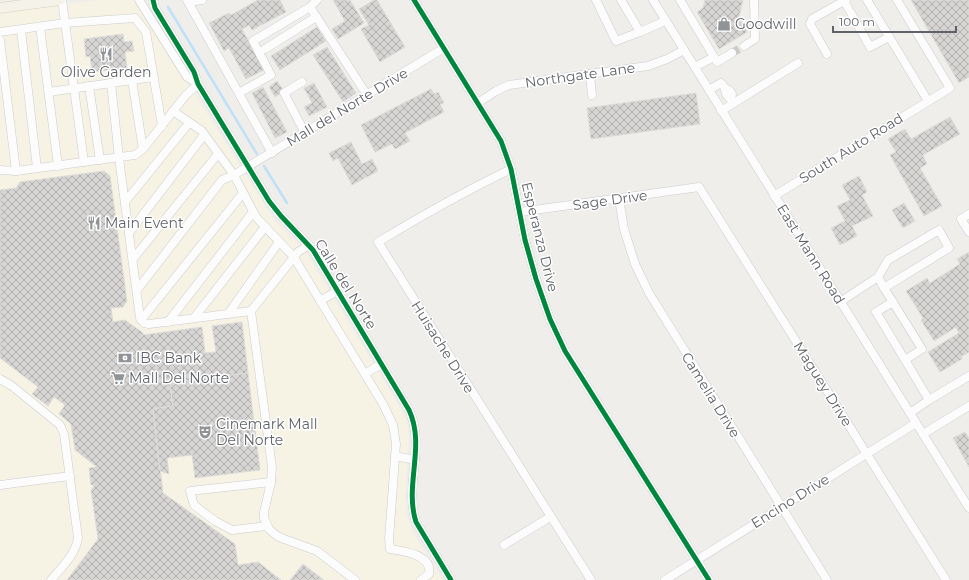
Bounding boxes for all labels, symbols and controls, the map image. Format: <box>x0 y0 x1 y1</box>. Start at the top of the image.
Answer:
scale bar <box>833 8 956 34</box>
text: 100 m <box>839 14 875 29</box>
place label: Goodwill <box>735 15 796 33</box>
shop icon: Goodwill <box>716 16 732 32</box>
restaurant icon: Olive Garden <box>98 46 114 62</box>
street label: Northgate Lane <box>524 58 636 92</box>
place label: Olive Garden <box>61 63 151 81</box>
street label: Mall del Norte Drive <box>283 64 411 150</box>
street label: South Auto Road <box>796 109 906 187</box>
street label: Esperanza Drive <box>518 180 562 294</box>
street label: Sage Drive <box>571 186 649 214</box>
street label: East Mann Road <box>773 201 849 307</box>
place label: Main Event <box>105 214 184 232</box>
restaurant icon: Main Event <box>86 215 102 231</box>
street label: Calle del Norte <box>311 236 381 332</box>
street label: Huisache Drive <box>407 297 479 397</box>
street label: Maguey Drive <box>790 338 856 430</box>
place label: IBC Bank <box>136 349 202 367</box>
street label: Camelia Drive <box>678 349 744 441</box>
bank icon: IBC Bank <box>117 350 133 366</box>
place label: Mall Del Norte <box>129 369 229 387</box>
supermarket icon: Mall Del Norte <box>110 370 126 386</box>
place label: Cinemark Mall Del Norte <box>216 415 317 449</box>
theatre icon: Cinemark Mall Del Norte <box>197 424 213 440</box>
street label: Encino Drive <box>748 470 832 532</box>

